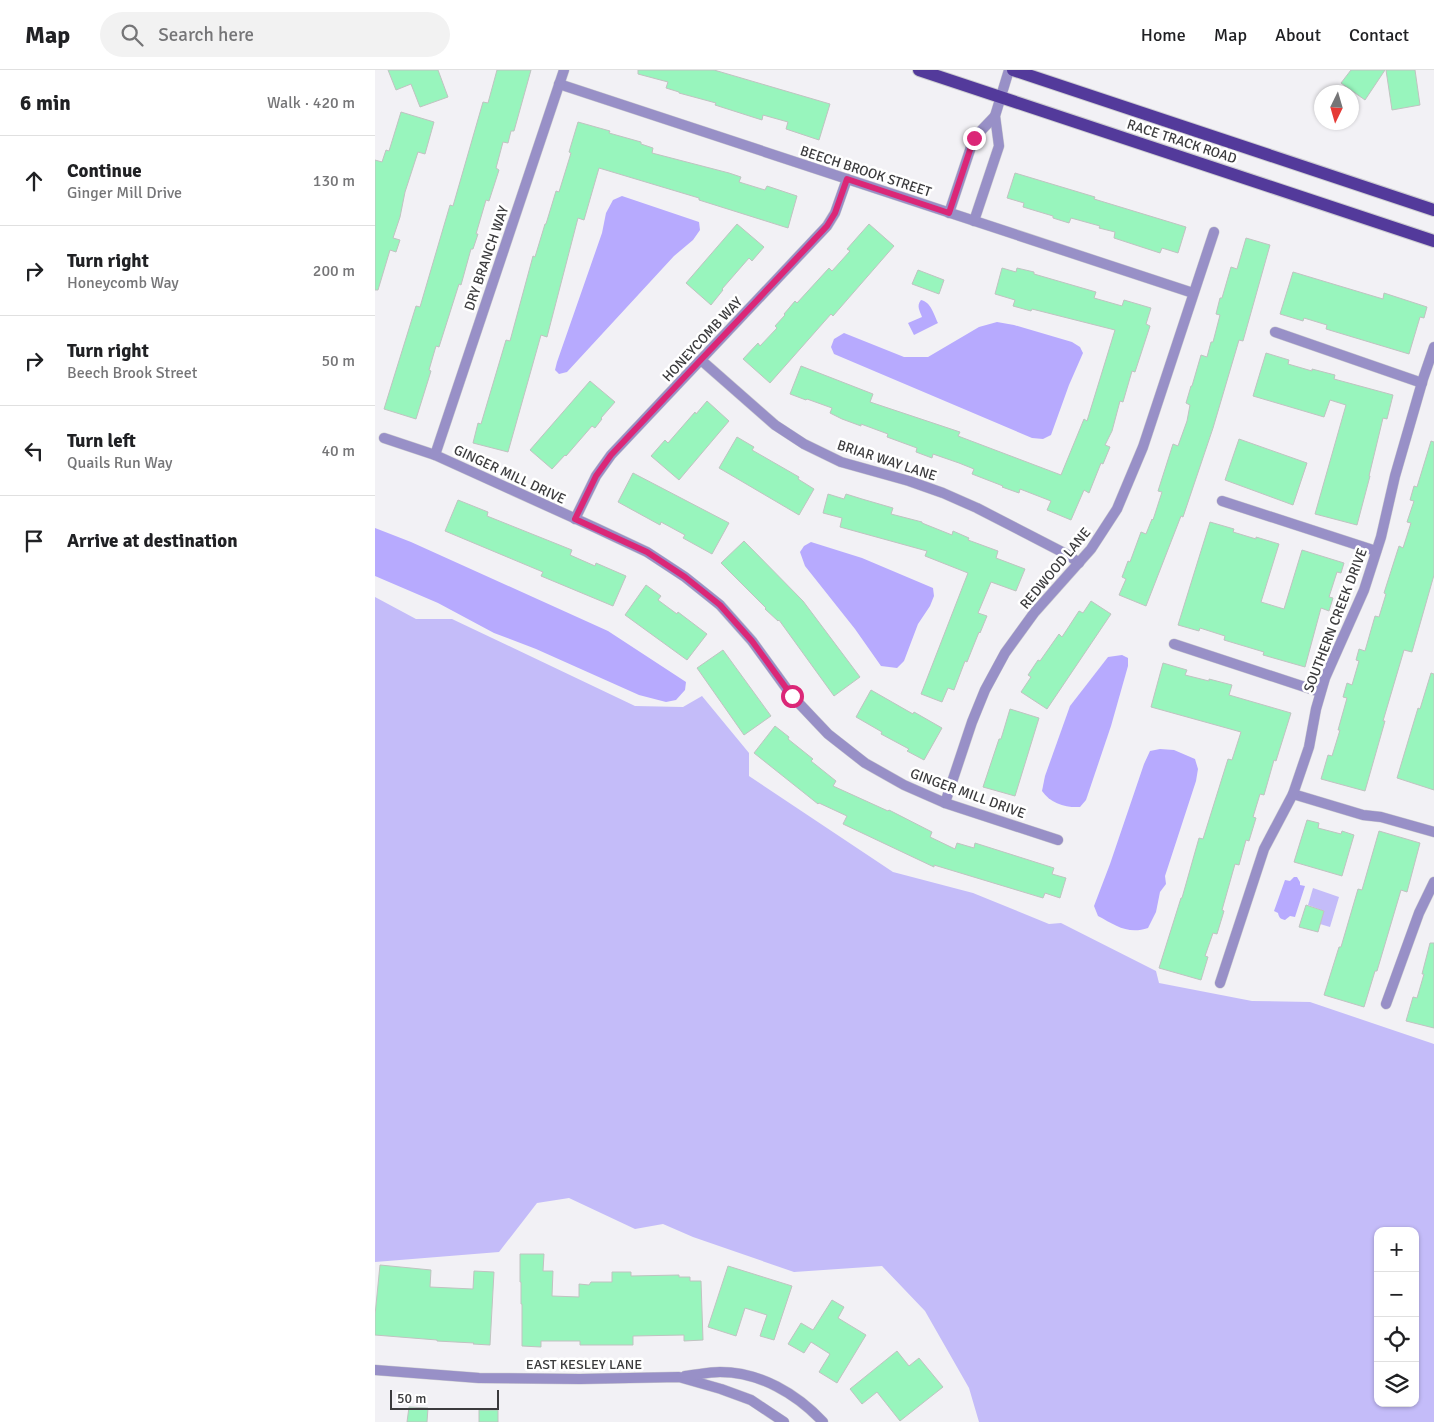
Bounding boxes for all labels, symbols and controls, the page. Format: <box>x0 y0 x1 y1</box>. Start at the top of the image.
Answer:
search box <box>100 12 450 57</box>
text: Map <box>25 20 70 50</box>
icon: search <box>118 21 146 49</box>
text: Search here <box>158 23 254 47</box>
text: Home <box>1141 24 1186 46</box>
text: Map <box>1214 24 1247 46</box>
text: About <box>1275 24 1321 46</box>
text: Contact <box>1349 24 1409 46</box>
north arrow <box>1314 85 1359 130</box>
text: 6 min <box>20 90 71 116</box>
text: Walk · 420 m <box>267 93 355 113</box>
street label: RACE TRACK ROAD <box>1125 116 1239 167</box>
route end <box>963 127 986 150</box>
street label: BEECH BROOK STREET <box>798 142 934 201</box>
text: Continue <box>67 159 142 183</box>
icon: ahead <box>20 167 48 195</box>
text: 130 m <box>313 171 355 191</box>
text: Ginger Mill Drive <box>67 183 182 203</box>
street label: DRY BRANCH WAY <box>461 204 512 313</box>
text: Turn right <box>67 249 149 273</box>
icon: right <box>20 257 48 285</box>
text: 200 m <box>313 261 355 281</box>
text: Honeycomb Way <box>67 273 179 293</box>
street label: HONEYCOMB WAY <box>659 293 746 385</box>
text: Turn right <box>67 339 149 363</box>
icon: right <box>20 347 48 375</box>
text: 50 m <box>321 351 355 371</box>
text: Beech Brook Street <box>67 363 197 383</box>
text: Turn left <box>67 429 136 453</box>
street label: BRIAR WAY LANE <box>835 436 939 485</box>
icon: left <box>20 437 48 465</box>
text: 40 m <box>321 441 355 461</box>
street label: GINGER MILL DRIVE <box>451 441 568 508</box>
text: Quails Run Way <box>67 453 173 473</box>
street label: REDWOOD LANE <box>1016 524 1094 612</box>
icon: arrive <box>20 527 48 555</box>
text: Arrive at destination <box>67 529 238 553</box>
street label: SOUTHERN CREEK DRIVE <box>1300 546 1371 695</box>
route start <box>781 685 804 708</box>
street label: GINGER MILL DRIVE <box>908 765 1028 822</box>
map controls <box>1374 1227 1419 1407</box>
button: + <box>1374 1227 1419 1272</box>
button: − <box>1374 1272 1419 1317</box>
button: locate <box>1374 1317 1419 1362</box>
street label: EAST KESLEY LANE <box>526 1356 642 1373</box>
button: layers <box>1374 1362 1419 1407</box>
scale bar <box>390 1387 499 1410</box>
text: 50 m <box>397 1390 426 1407</box>

